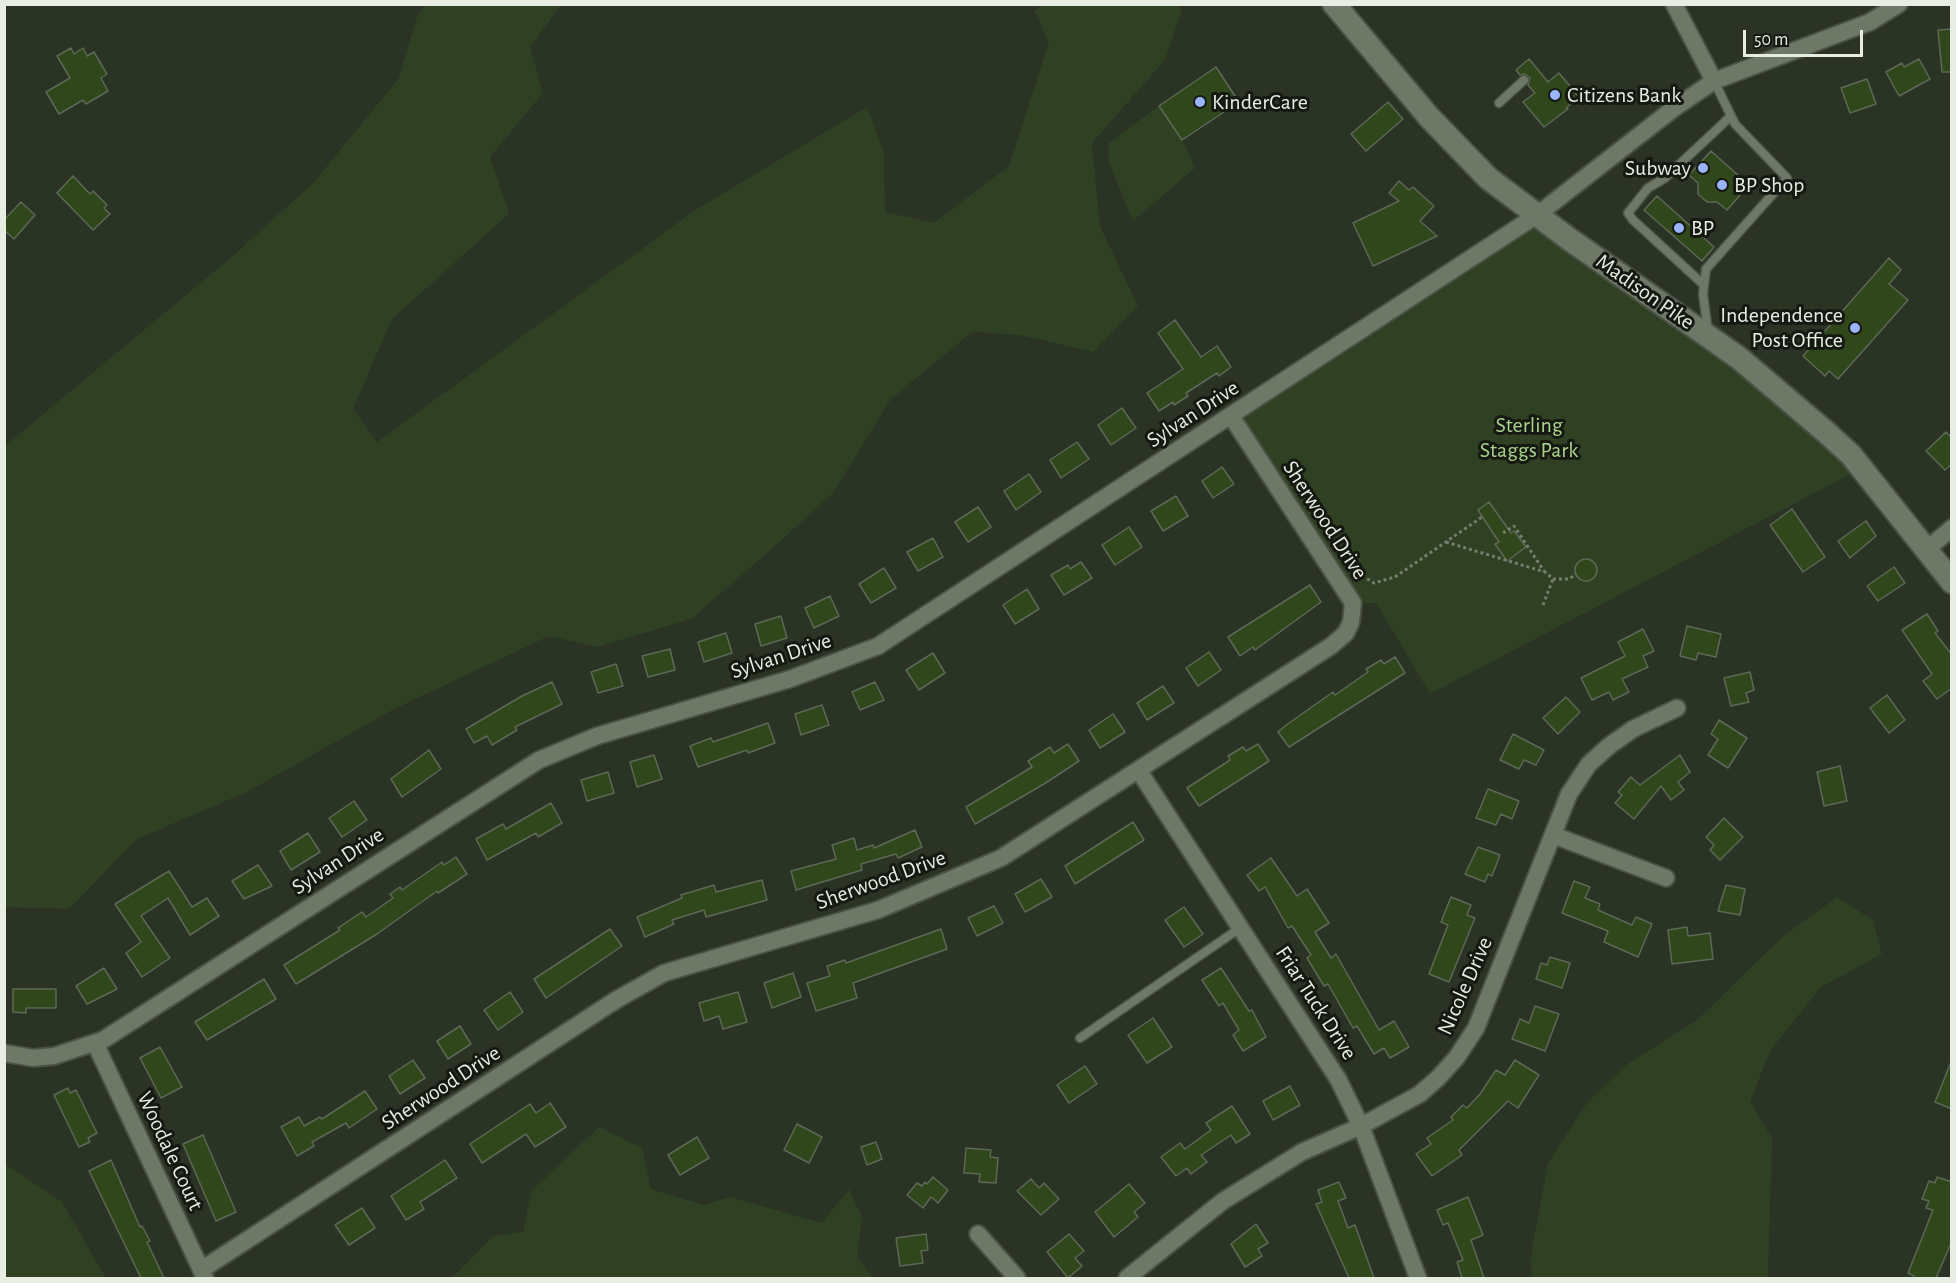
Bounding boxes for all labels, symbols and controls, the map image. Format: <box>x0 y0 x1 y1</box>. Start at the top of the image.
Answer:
scale bar <box>1746 18 1866 56</box>
text: 50 m <box>1754 31 1788 49</box>
place label: Citizens Bank <box>1567 82 1681 108</box>
marker: Citizens Bank <box>1548 88 1562 102</box>
place label: KinderCare <box>1212 89 1308 115</box>
marker: KinderCare <box>1193 95 1207 109</box>
place label: Subway <box>1625 155 1691 181</box>
marker: Subway <box>1696 161 1710 175</box>
place label: BP Shop <box>1734 172 1804 198</box>
marker: BP Shop <box>1715 178 1729 192</box>
place label: BP <box>1691 215 1714 241</box>
marker: BP <box>1672 221 1686 235</box>
street label: Madison Pike <box>1591 248 1699 336</box>
place label: Independence Post Office <box>1720 302 1843 354</box>
marker: Independence Post Office <box>1848 321 1862 335</box>
street label: Sylvan Drive <box>1142 375 1244 453</box>
park label: Sterling Staggs Park <box>1480 412 1578 464</box>
street label: Sherwood Drive <box>1277 456 1373 584</box>
street label: Sylvan Drive <box>727 627 835 685</box>
street label: Sylvan Drive <box>287 822 389 900</box>
street label: Sherwood Drive <box>813 844 949 916</box>
street label: Nicole Drive <box>1432 933 1498 1039</box>
street label: Friar Tuck Drive <box>1270 941 1362 1065</box>
street label: Sherwood Drive <box>377 1040 505 1136</box>
street label: Woodale Court <box>131 1087 209 1215</box>

